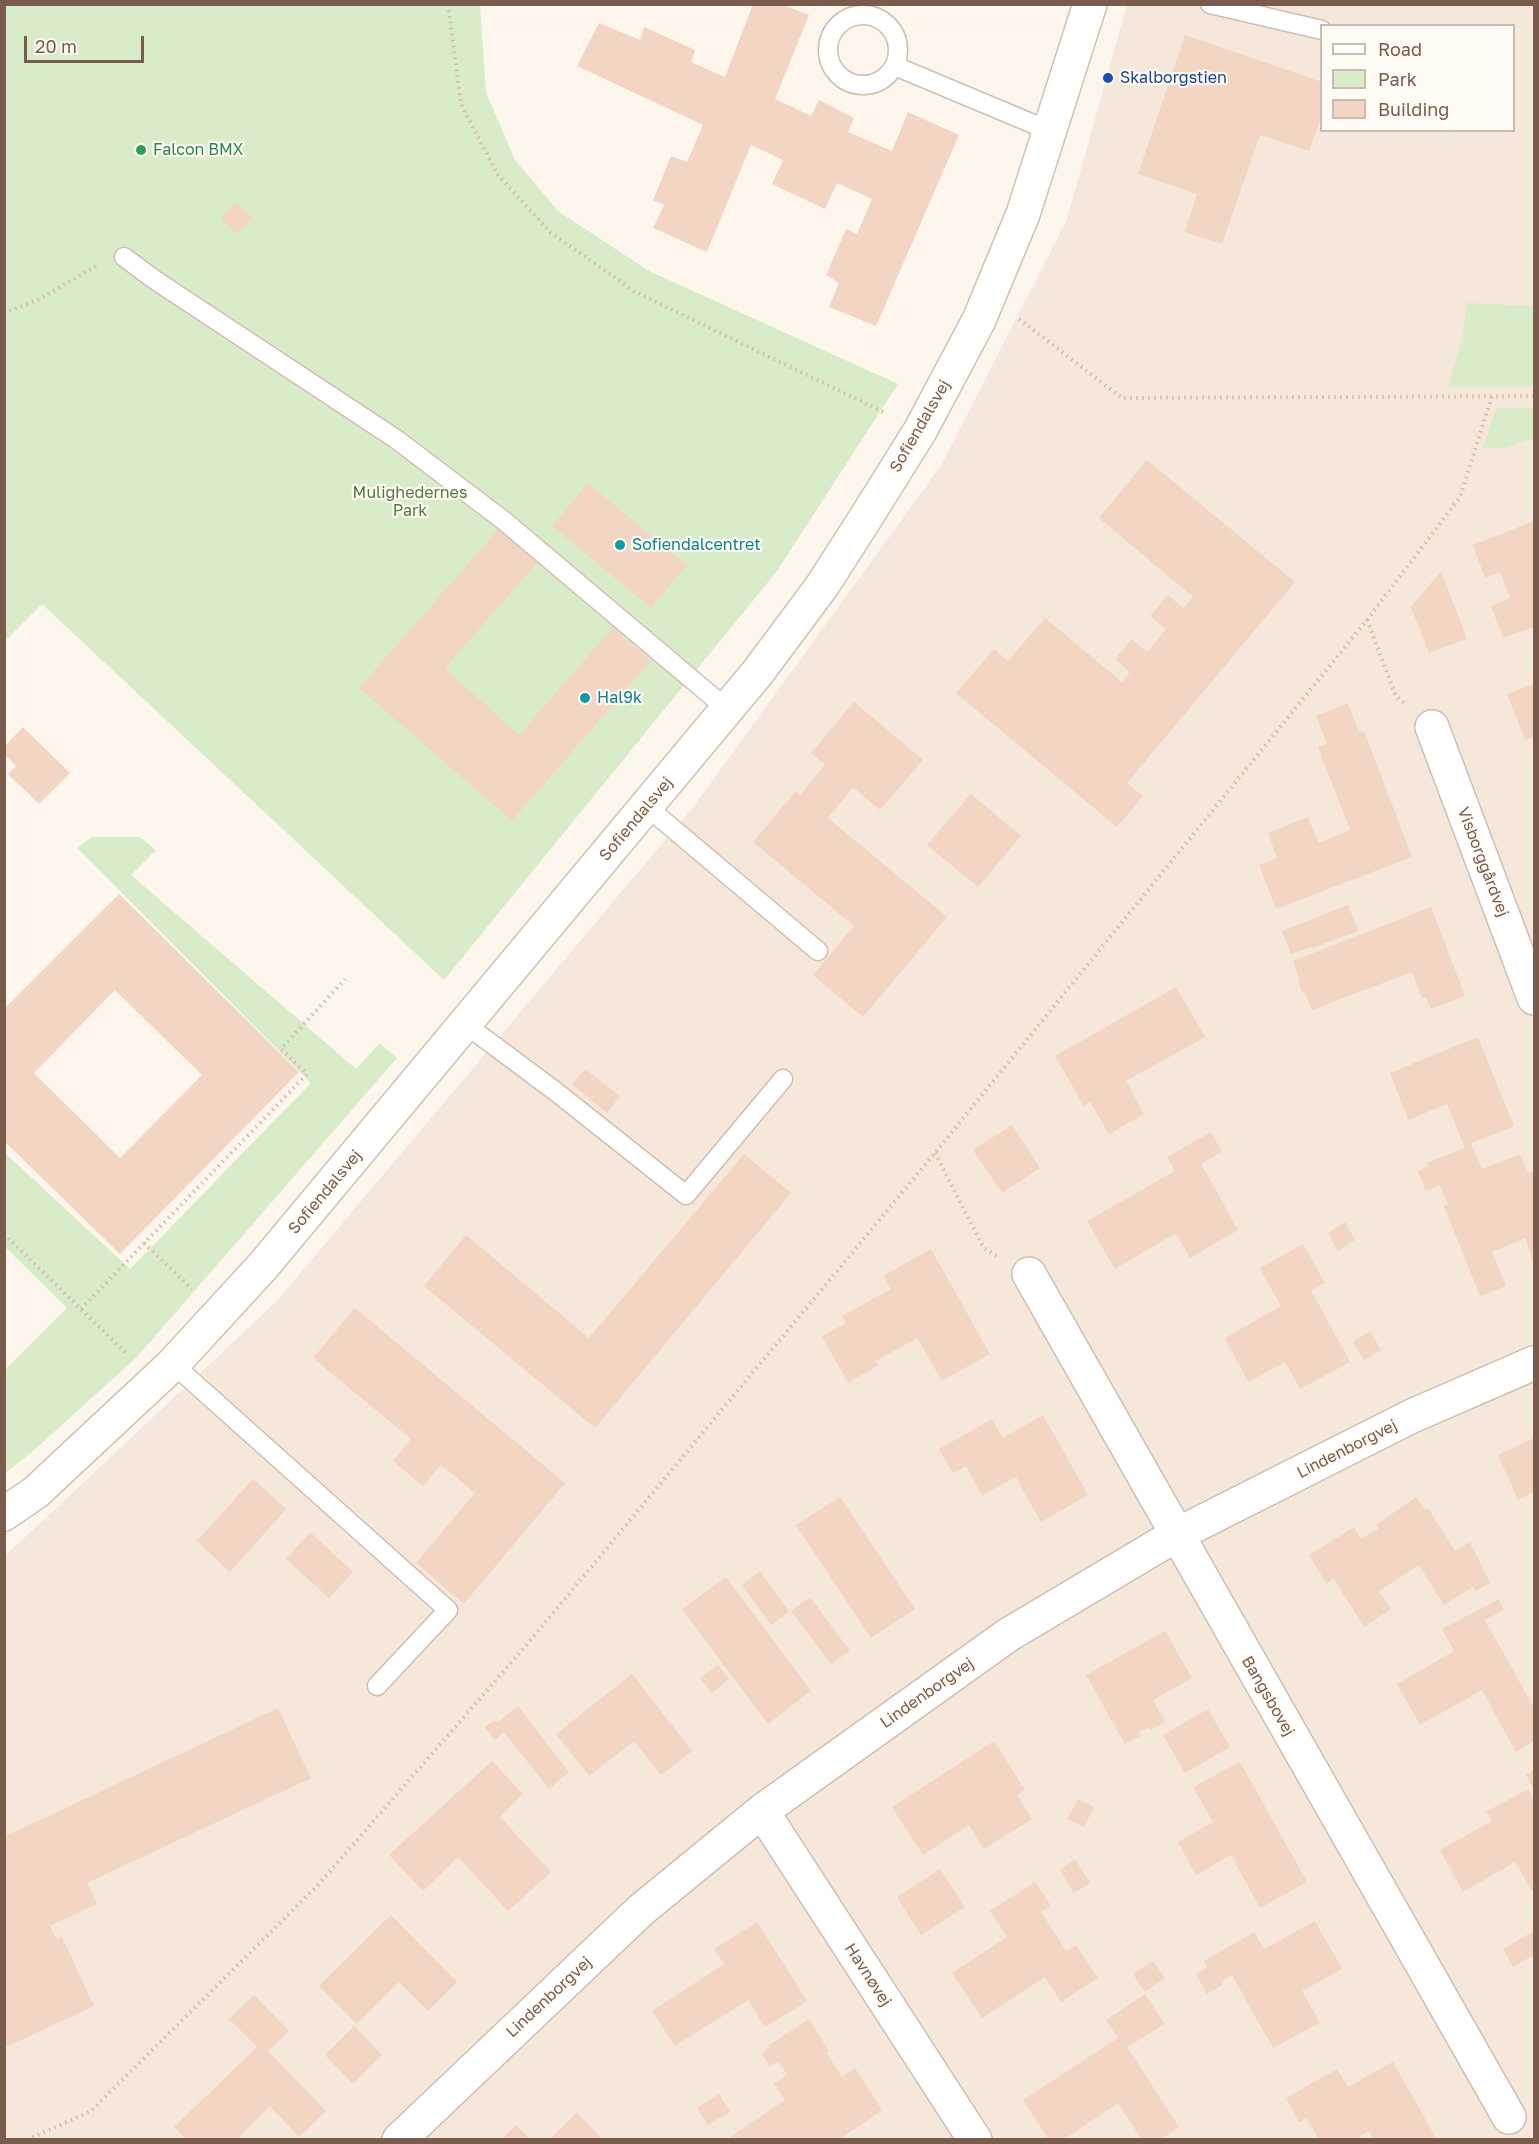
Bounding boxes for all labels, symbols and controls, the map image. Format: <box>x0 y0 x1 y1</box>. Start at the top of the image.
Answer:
scale bar <box>27 24 147 62</box>
legend <box>1320 24 1515 132</box>
text: 20 m <box>35 35 77 57</box>
text: Road <box>1378 38 1422 60</box>
place label: Skalborgstien <box>1120 68 1227 88</box>
text: Park <box>1378 68 1417 90</box>
marker: Skalborgstien <box>1101 71 1115 85</box>
text: Building <box>1378 98 1449 120</box>
place label: Falcon BMX <box>153 140 243 160</box>
marker: Falcon BMX <box>134 143 148 157</box>
street label: Sofiendalsvej <box>886 376 954 476</box>
park label: Mulighedernes Park <box>353 483 467 521</box>
place label: Sofiendalcentret <box>632 535 761 555</box>
marker: Sofiendalcentret <box>613 538 627 552</box>
place label: Hal9k <box>597 688 642 708</box>
marker: Hal9k <box>578 691 592 705</box>
street label: Sofiendalsvej <box>595 773 677 865</box>
street label: Visborggårdvej <box>1453 804 1513 920</box>
street label: Sofiendalsvej <box>284 1146 366 1238</box>
street label: Lindenborgvej <box>1294 1416 1400 1482</box>
street label: Bangsbovej <box>1237 1653 1299 1739</box>
street label: Lindenborgvej <box>877 1654 977 1732</box>
street label: Havnøvej <box>841 1940 895 2010</box>
street label: Lindenborgvej <box>502 1953 596 2041</box>

